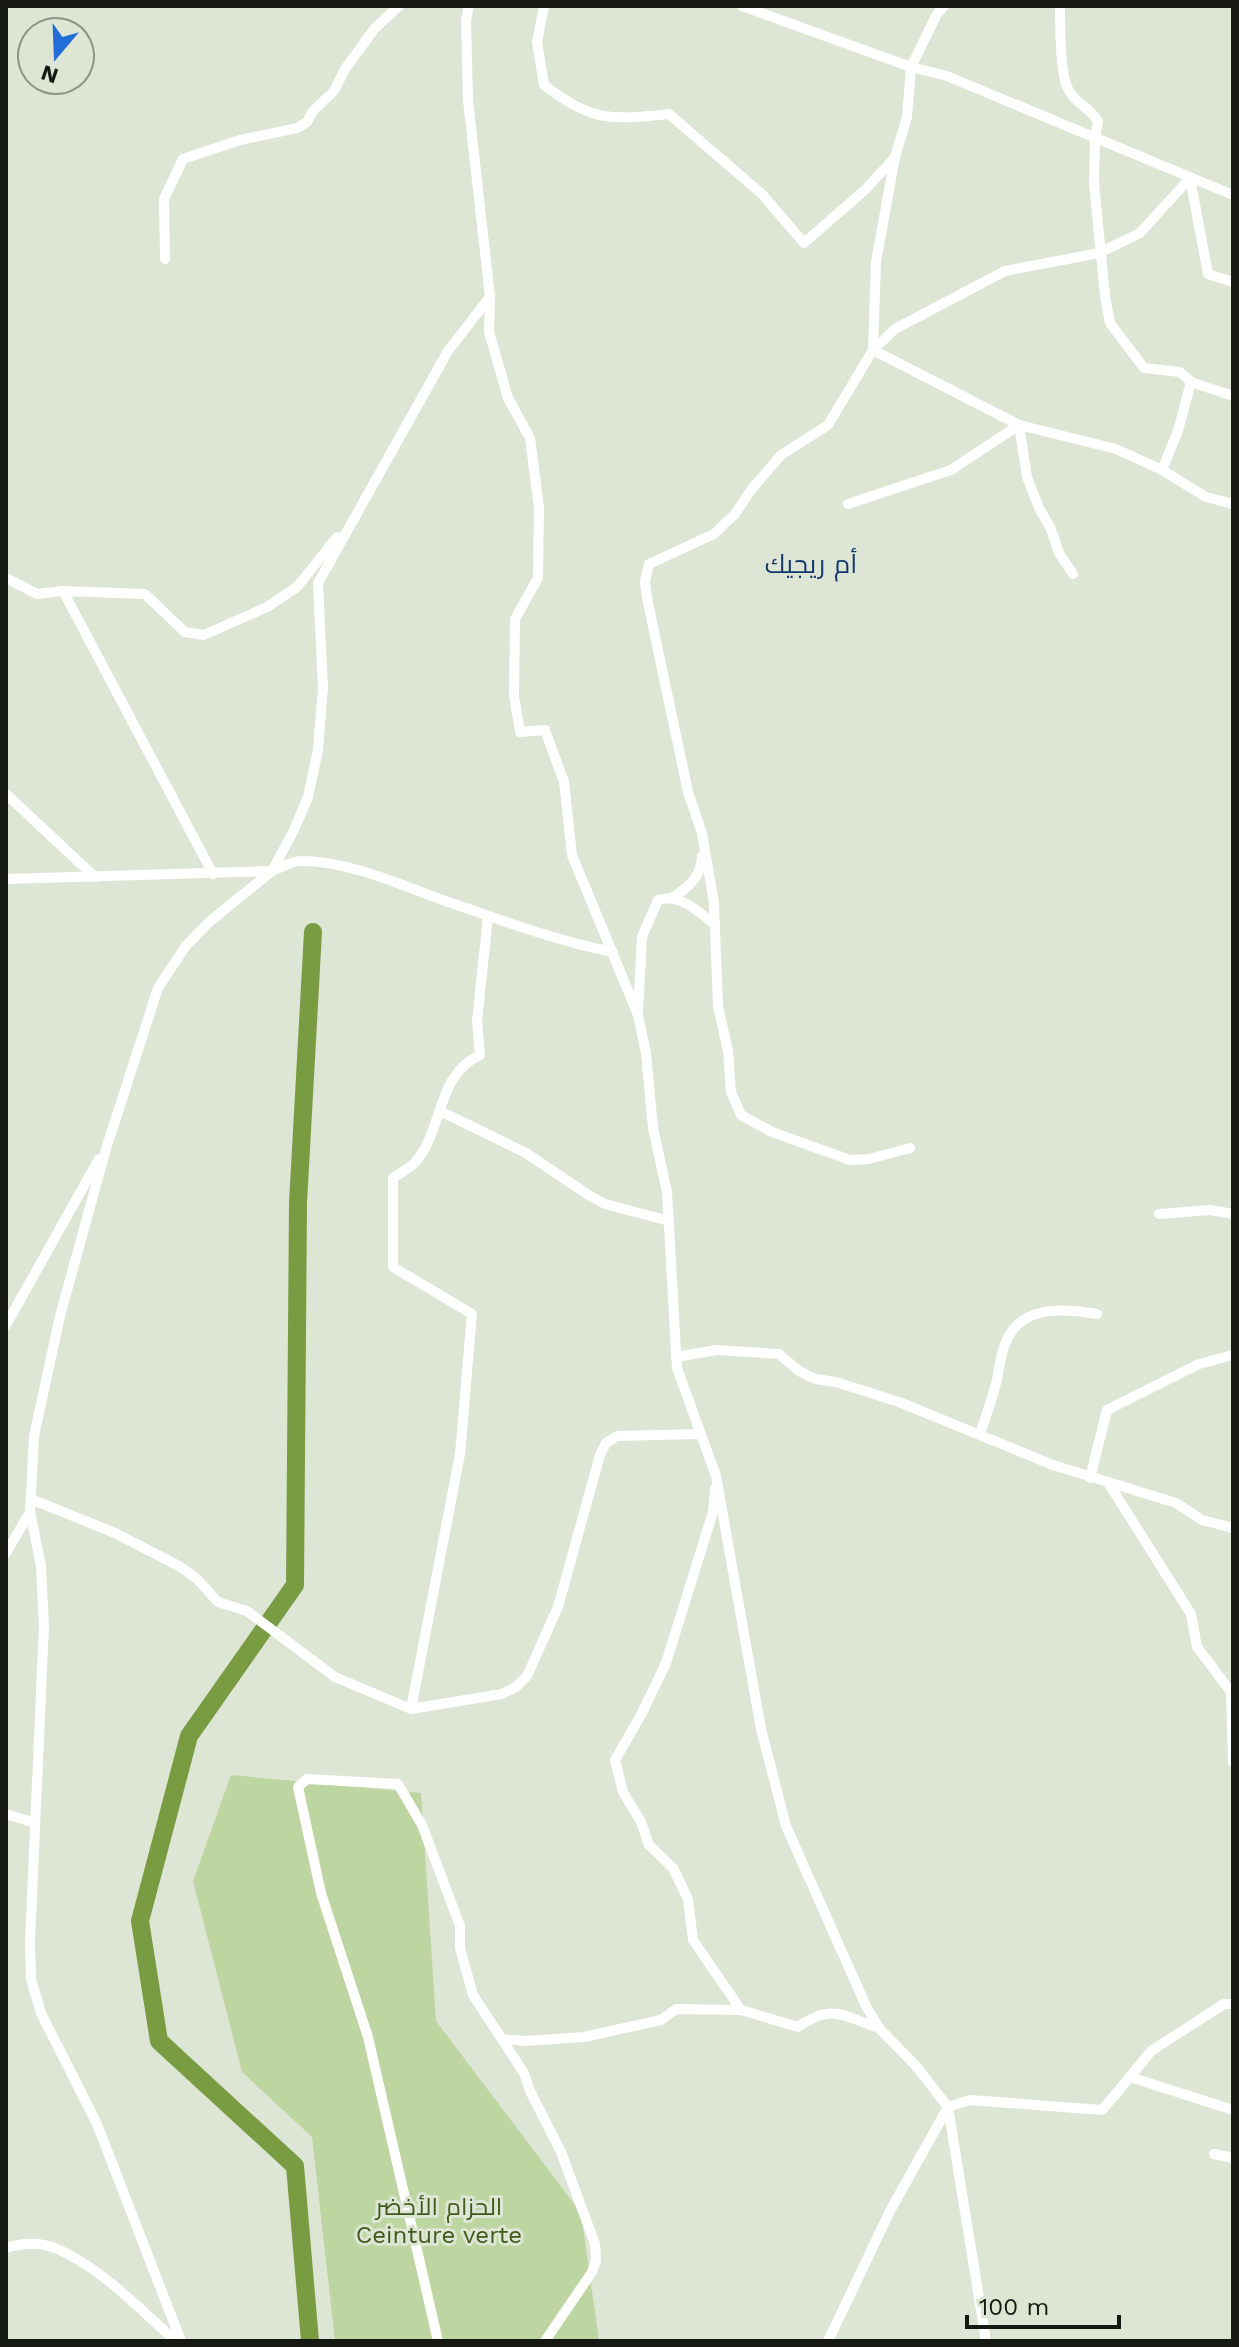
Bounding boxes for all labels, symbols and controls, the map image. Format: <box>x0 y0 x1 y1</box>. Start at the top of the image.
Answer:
north arrow <box>16 16 96 96</box>
text: N <box>38 60 61 89</box>
district label: أم ريجيك <box>765 547 857 582</box>
park label: الحزام الأخضر Ceinture verte <box>356 2193 522 2249</box>
scale bar <box>967 2279 1119 2329</box>
text: 100 m <box>979 2293 1049 2321</box>

